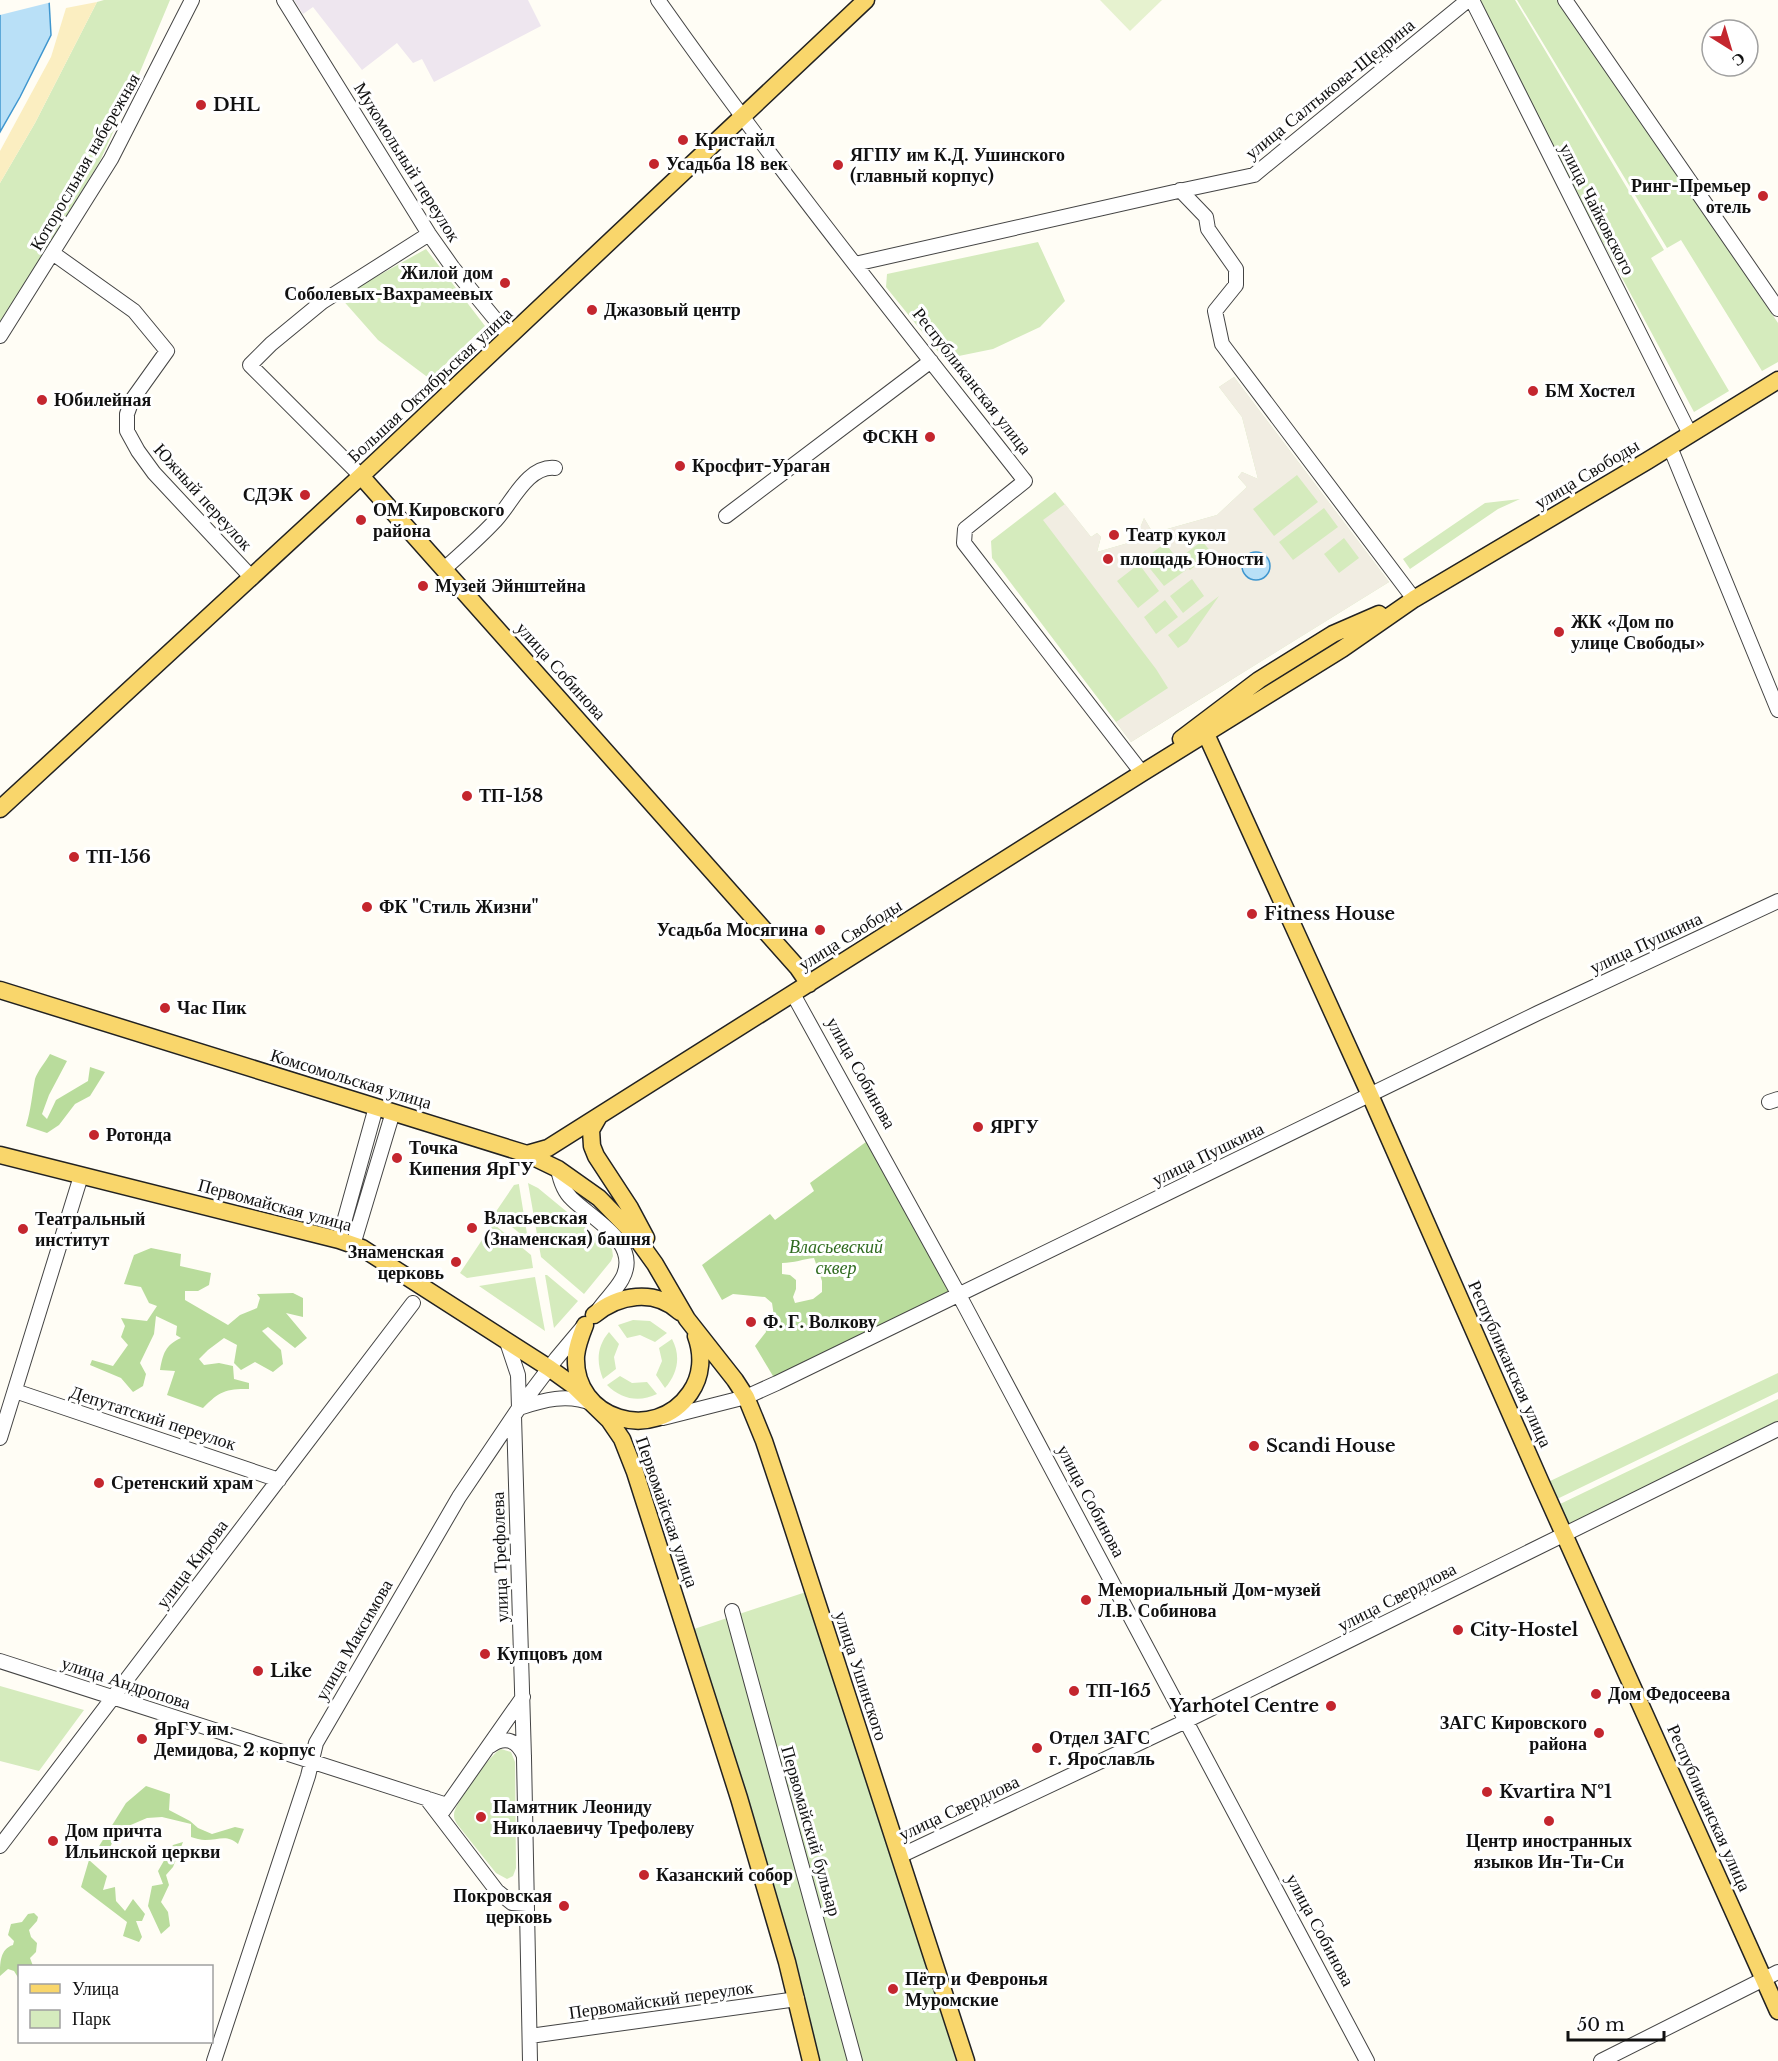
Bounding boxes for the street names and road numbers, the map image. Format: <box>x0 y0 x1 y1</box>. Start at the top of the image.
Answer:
street label: улица Салтыкова-Щедрина <box>1241 14 1419 164</box>
street label: Которосльная набережная <box>25 69 145 255</box>
street label: Мукомольный переулок <box>349 78 465 246</box>
street label: улица Чайковского <box>1554 139 1640 279</box>
street label: Большая Октябрьская улица <box>343 303 517 467</box>
street label: Республиканская улица <box>908 303 1036 459</box>
street label: улица Свободы <box>1531 434 1643 514</box>
street label: Южный переулок <box>149 439 257 555</box>
street label: улица Собинова <box>511 617 611 725</box>
street label: улица Свободы <box>794 894 906 976</box>
street label: улица Пушкина <box>1586 907 1706 979</box>
street label: улица Собинова <box>821 1013 901 1133</box>
street label: Комсомольская улица <box>268 1044 434 1114</box>
street label: улица Пушкина <box>1149 1117 1267 1191</box>
street label: Первомайская улица <box>196 1174 354 1236</box>
street label: Республиканская улица <box>1463 1277 1557 1451</box>
street label: Депутатский переулок <box>67 1381 239 1455</box>
street label: Первомайская улица <box>631 1434 703 1590</box>
street label: улица Собинова <box>1052 1441 1130 1561</box>
street label: улица Трефолева <box>487 1491 513 1623</box>
street label: улица Кирова <box>151 1515 233 1613</box>
street label: улица Свердлова <box>1334 1558 1460 1636</box>
street label: улица Максимова <box>310 1576 398 1704</box>
street label: улица Ушинского <box>830 1609 892 1743</box>
street label: улица Андропова <box>59 1652 193 1714</box>
street label: Республиканская улица <box>1662 1721 1756 1895</box>
street label: Первомайский бульвар <box>776 1743 846 1919</box>
street label: улица Свердлова <box>895 1771 1023 1845</box>
street label: улица Собинова <box>1281 1870 1359 1990</box>
street label: Первомайский переулок <box>567 1976 755 2024</box>

